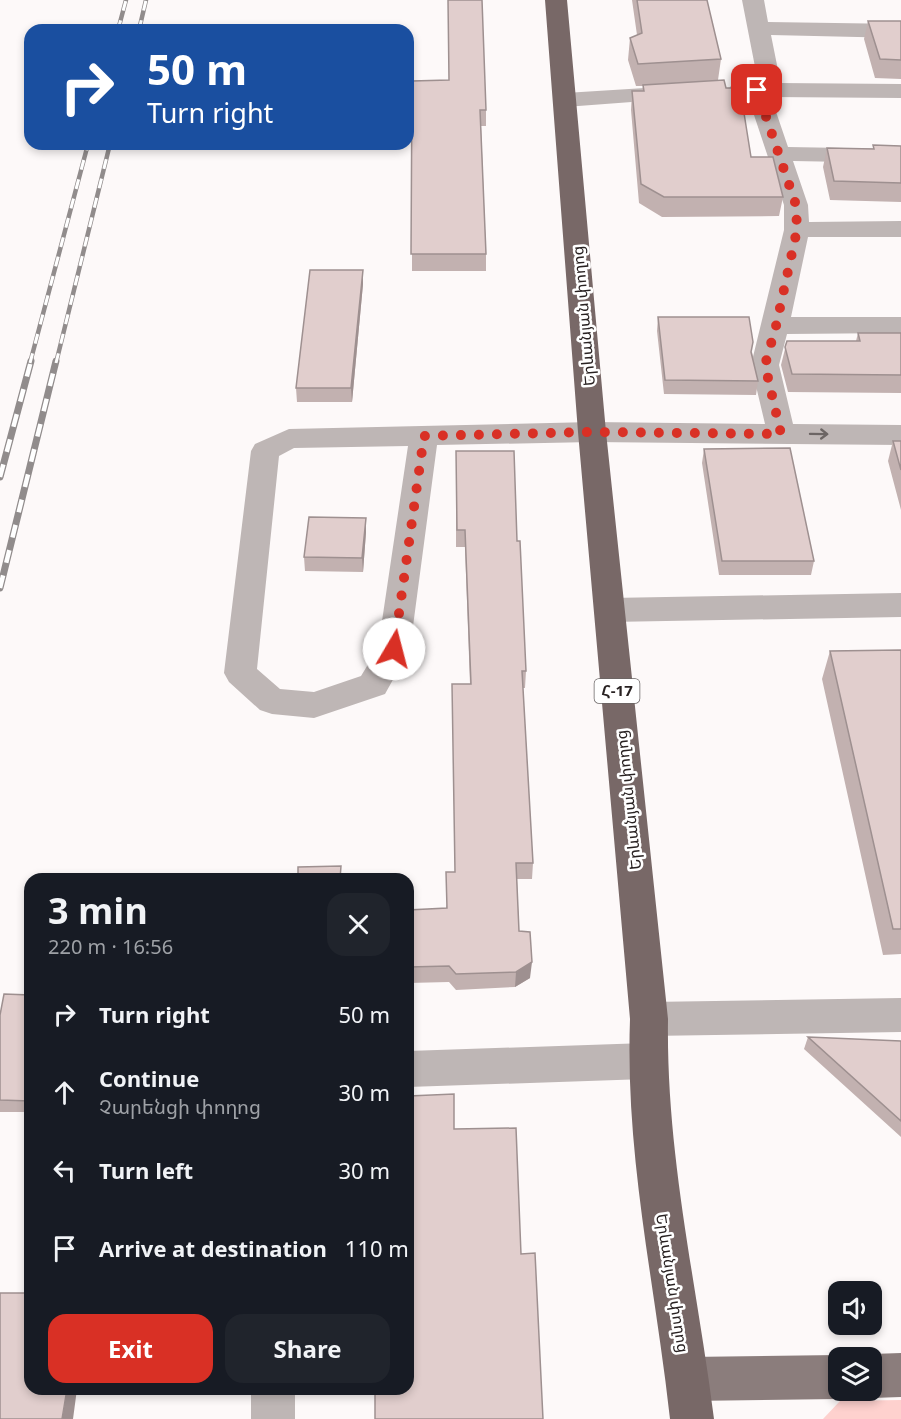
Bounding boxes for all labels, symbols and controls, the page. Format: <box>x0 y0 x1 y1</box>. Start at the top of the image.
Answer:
text: 50 m <box>147 40 247 97</box>
icon: right <box>48 48 126 126</box>
pin <box>731 64 782 115</box>
icon: arrive <box>740 73 773 106</box>
text: Turn right <box>147 94 273 131</box>
street label: Երևանյան փողոց <box>566 245 600 387</box>
one-way arrow <box>808 428 828 440</box>
position arrow <box>362 617 426 681</box>
road number: Հ-17 <box>594 679 640 703</box>
street label: Երևանյան փողոց <box>610 729 646 871</box>
text: 3 min <box>48 886 148 935</box>
button: close <box>327 893 390 956</box>
text: 220 m · 16:56 <box>48 933 173 960</box>
icon: right <box>48 998 81 1031</box>
text: Turn right <box>99 1000 210 1029</box>
text: 50 m <box>339 1000 390 1029</box>
text: Continue <box>99 1064 199 1093</box>
icon: ahead <box>48 1076 81 1109</box>
text: 30 m <box>339 1078 390 1107</box>
text: Չարենցի փողոց <box>99 1093 261 1120</box>
icon: left <box>48 1154 81 1187</box>
text: Turn left <box>99 1156 193 1185</box>
text: 30 m <box>339 1156 390 1185</box>
street label: Երևանյան փողոց <box>651 1212 695 1354</box>
icon: arrive <box>48 1232 81 1265</box>
text: Arrive at destination <box>99 1234 327 1263</box>
text: 110 m <box>345 1234 409 1263</box>
map controls <box>828 1281 882 1401</box>
button: sound <box>828 1281 882 1335</box>
button: Exit <box>48 1314 213 1383</box>
button: Share <box>225 1314 390 1383</box>
button: layers <box>828 1347 882 1401</box>

